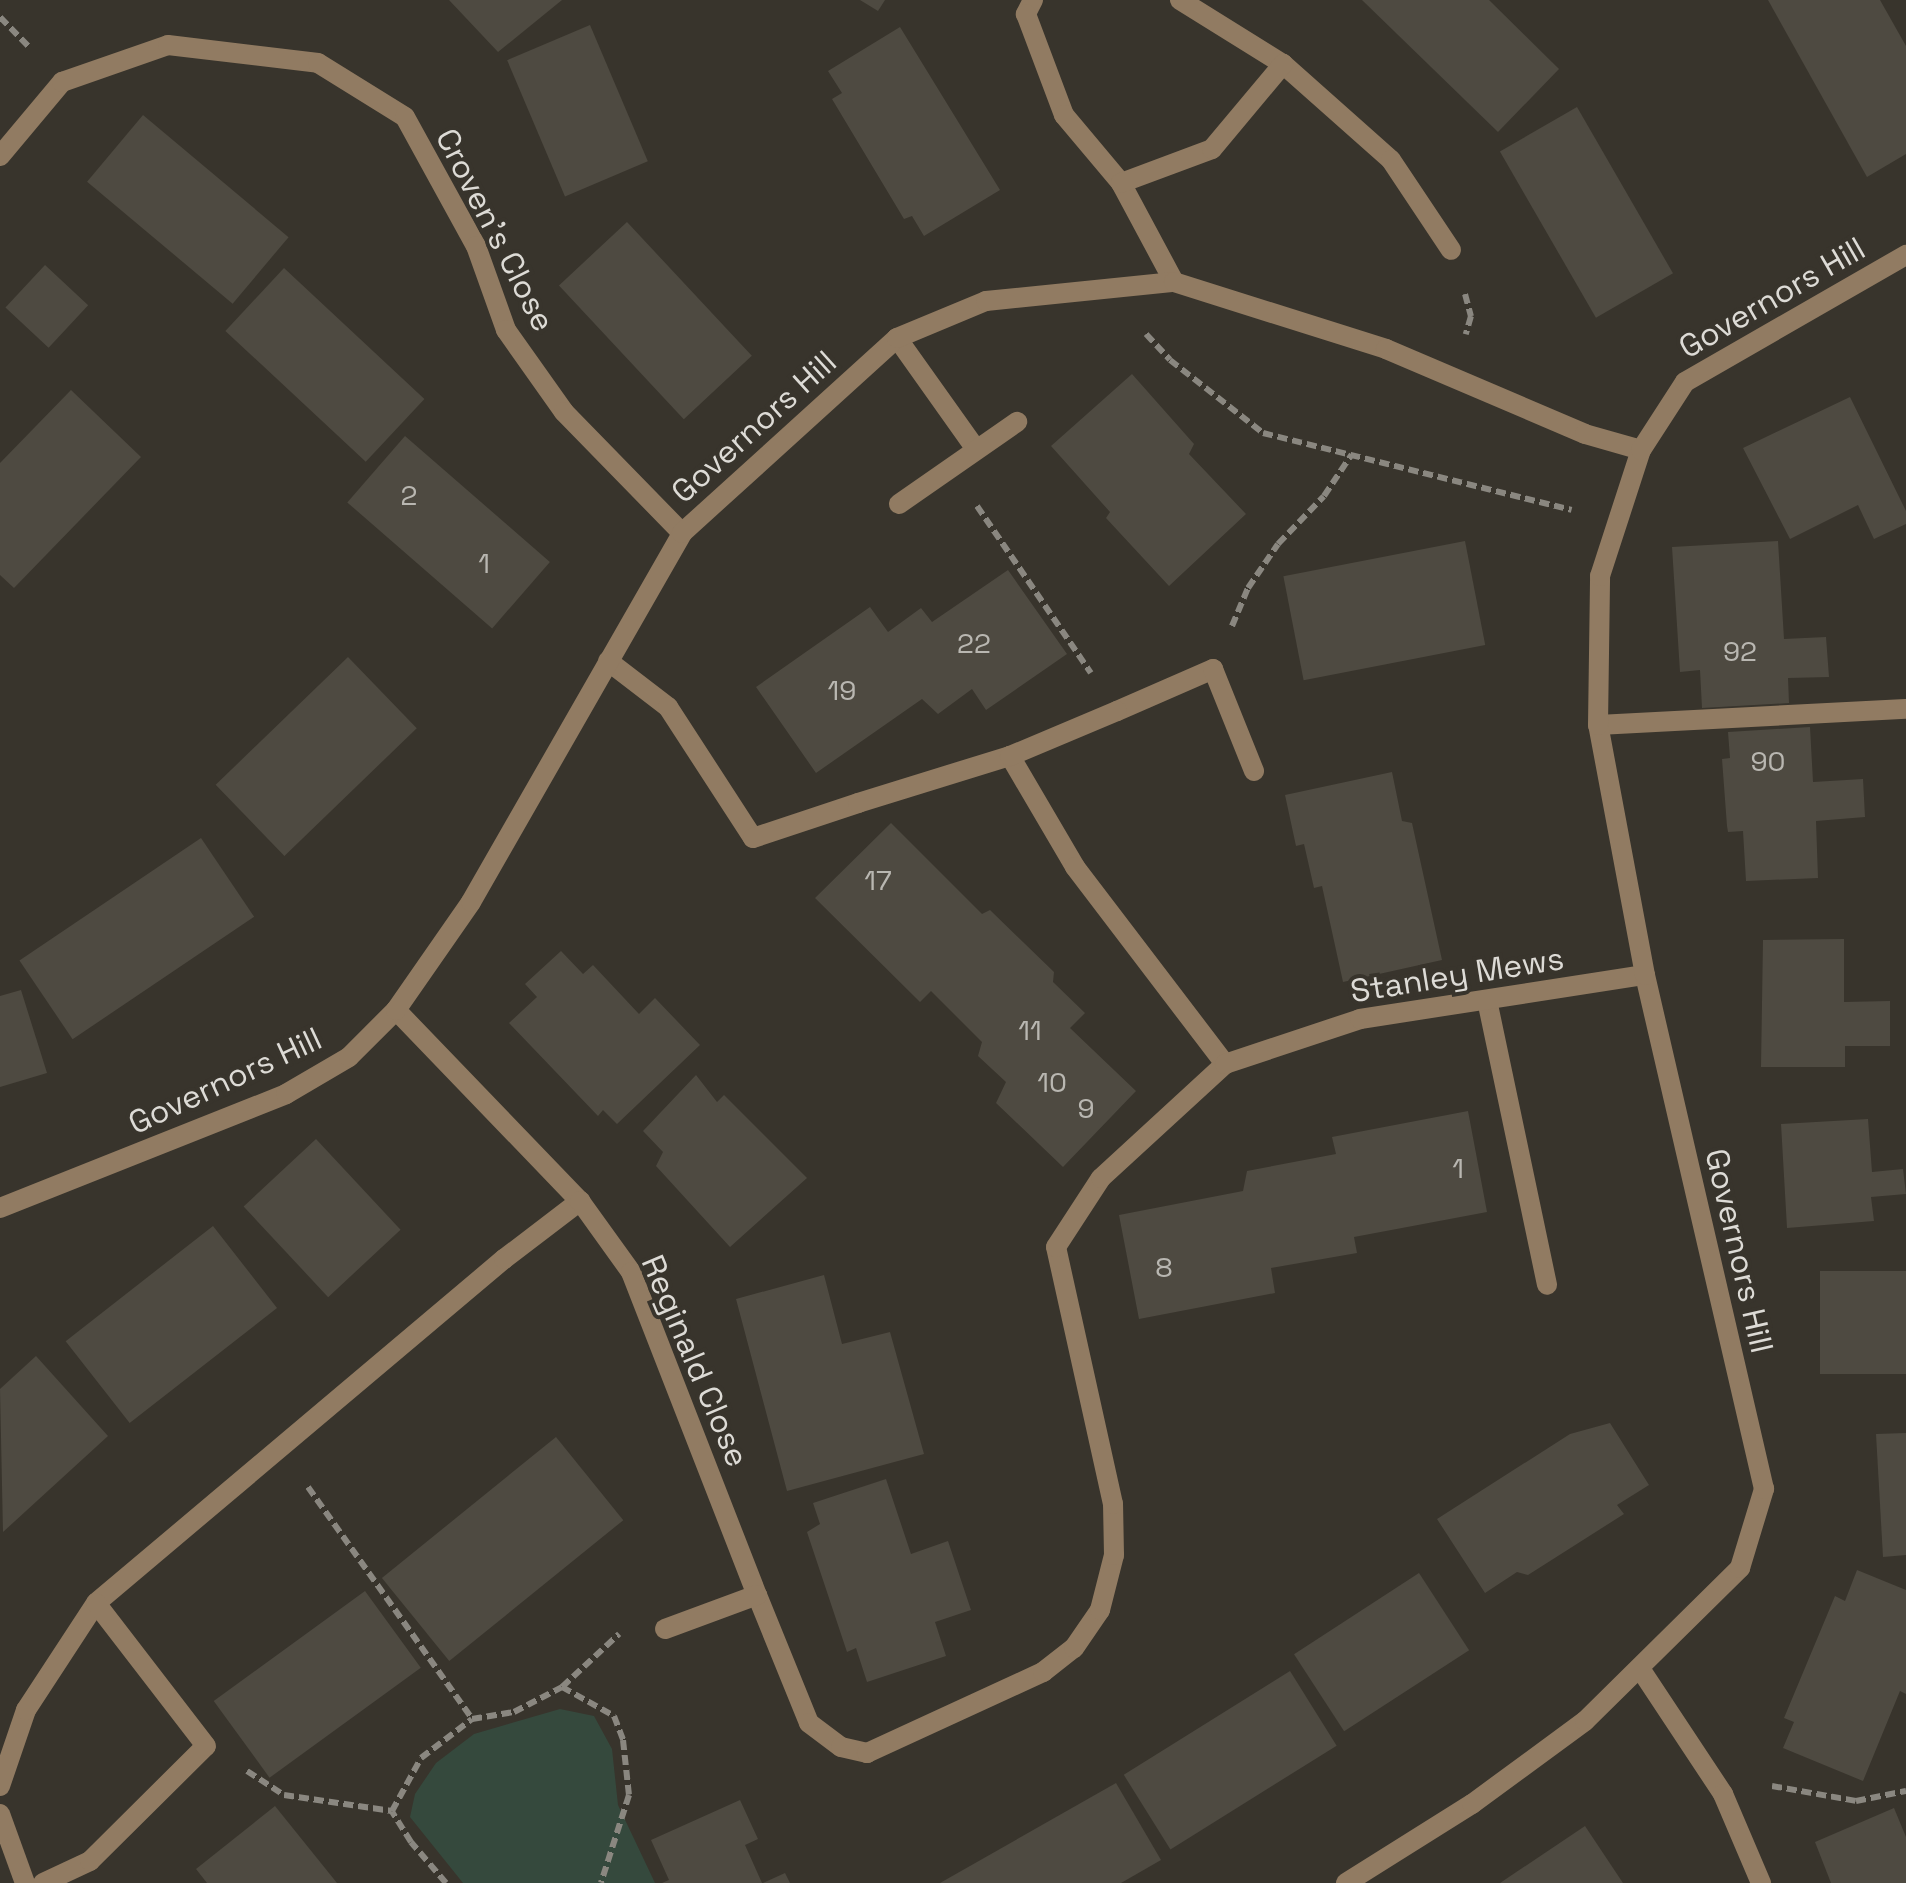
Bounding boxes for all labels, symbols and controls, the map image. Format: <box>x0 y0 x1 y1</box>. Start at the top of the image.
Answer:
street label: Croven's Close <box>427 122 563 338</box>
street label: Governors Hill <box>1672 229 1872 367</box>
street label: Governors Hill <box>664 343 844 511</box>
house number: 2 <box>401 478 417 512</box>
house number: 1 <box>478 546 490 580</box>
house number: 22 <box>957 626 991 660</box>
house number: 92 <box>1723 634 1757 668</box>
house number: 19 <box>828 673 856 707</box>
house number: 90 <box>1750 744 1786 778</box>
house number: 17 <box>864 863 892 897</box>
street label: Stanley Mews <box>1348 939 1566 1011</box>
house number: 11 <box>1018 1013 1042 1047</box>
street label: Governors Hill <box>122 1020 328 1142</box>
house number: 10 <box>1037 1065 1067 1099</box>
house number: 9 <box>1077 1091 1095 1125</box>
street label: Governors Hill <box>1697 1145 1781 1357</box>
house number: 1 <box>1452 1151 1464 1185</box>
street label: Reginald Close <box>633 1249 757 1473</box>
house number: 8 <box>1155 1250 1173 1284</box>

